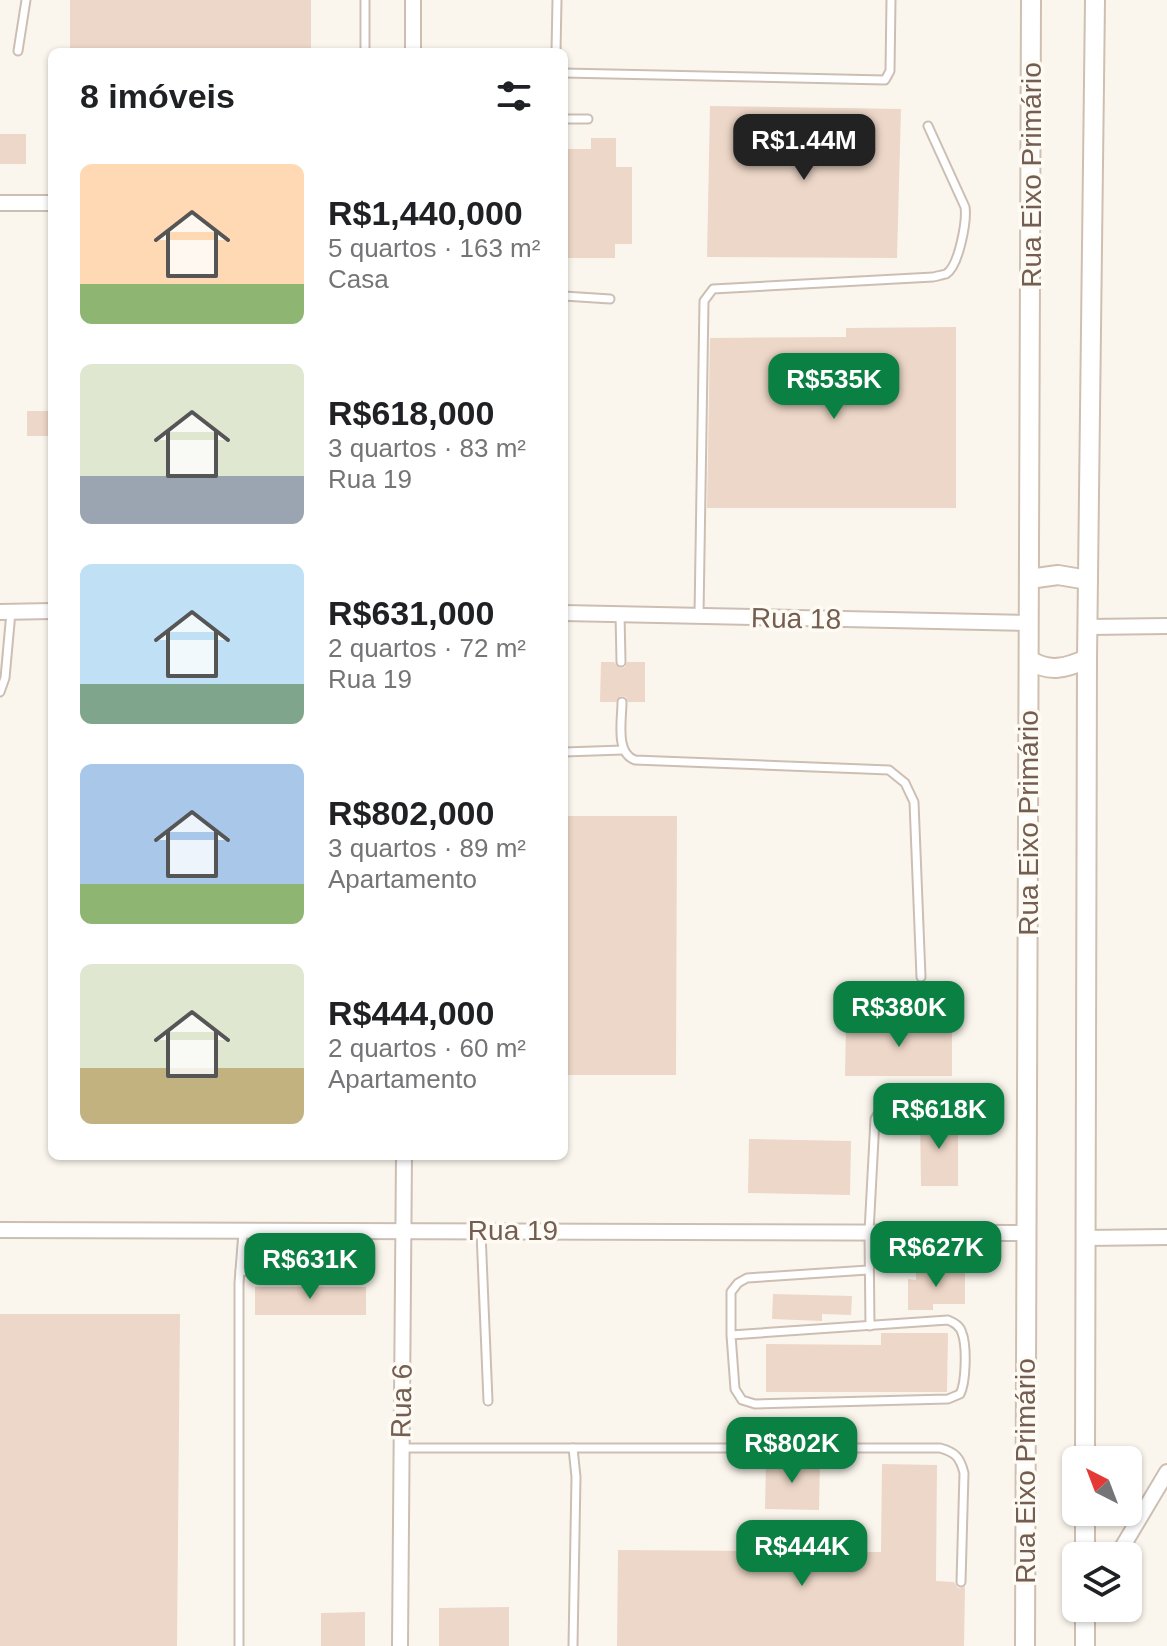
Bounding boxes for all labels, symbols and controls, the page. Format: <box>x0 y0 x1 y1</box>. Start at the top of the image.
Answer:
street label: Rua Eixo Primário <box>1016 62 1047 288</box>
icon: filters <box>492 74 536 118</box>
text: 8 imóveis <box>80 77 235 115</box>
pin: R$1.44M <box>730 114 878 182</box>
text: R$1.44M <box>751 125 857 155</box>
text: R$1,440,000 <box>328 194 523 232</box>
icon: home <box>144 196 240 292</box>
text: 5 quartos · 163 m² <box>328 233 540 263</box>
text: Casa <box>328 264 389 294</box>
pin: R$535K <box>769 353 899 421</box>
text: R$535K <box>786 364 882 394</box>
text: R$618,000 <box>328 394 494 432</box>
icon: home <box>144 396 240 492</box>
text: 3 quartos · 83 m² <box>328 433 526 463</box>
text: Rua 19 <box>328 464 412 494</box>
text: R$631,000 <box>328 594 494 632</box>
icon: home <box>144 596 240 692</box>
street label: Rua 18 <box>751 602 841 635</box>
text: 2 quartos · 72 m² <box>328 633 526 663</box>
text: Rua 19 <box>328 664 412 694</box>
street label: Rua Eixo Primário <box>1013 710 1044 936</box>
text: R$802,000 <box>328 794 494 832</box>
icon: home <box>144 796 240 892</box>
text: 3 quartos · 89 m² <box>328 833 526 863</box>
text: Apartamento <box>328 864 477 894</box>
pin: R$380K <box>834 981 964 1049</box>
text: R$380K <box>851 992 947 1022</box>
text: R$444,000 <box>328 994 494 1032</box>
icon: home <box>144 996 240 1092</box>
text: 2 quartos · 60 m² <box>328 1033 526 1063</box>
text: Apartamento <box>328 1064 477 1094</box>
pin: R$618K <box>874 1083 1004 1151</box>
text: R$618K <box>891 1094 987 1124</box>
street label: Rua 19 <box>468 1215 558 1246</box>
pin: R$627K <box>871 1221 1001 1289</box>
text: R$627K <box>888 1232 984 1262</box>
pin: R$631K <box>245 1233 375 1301</box>
text: R$631K <box>262 1244 358 1274</box>
street label: Rua Eixo Primário <box>1010 1358 1041 1584</box>
street label: Rua 6 <box>385 1363 418 1439</box>
pin: R$802K <box>727 1417 857 1485</box>
text: R$802K <box>744 1428 840 1458</box>
north arrow <box>1062 1446 1142 1526</box>
map controls <box>1062 1446 1142 1622</box>
pin: R$444K <box>737 1520 867 1588</box>
text: R$444K <box>754 1531 850 1561</box>
button: layers <box>1062 1542 1142 1622</box>

